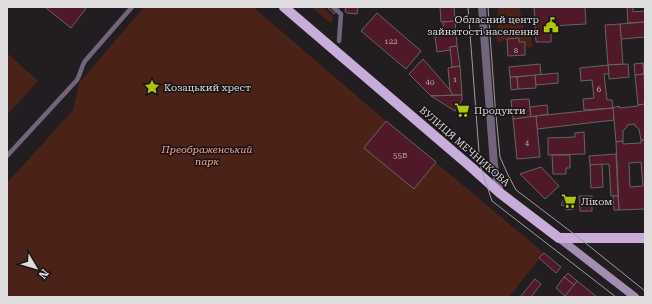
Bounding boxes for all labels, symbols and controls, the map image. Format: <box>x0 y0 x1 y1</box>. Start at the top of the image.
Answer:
place label: Обласний центр зайнятості населення <box>427 14 539 37</box>
public building icon: Обласний центр зайнятості населення <box>542 16 560 34</box>
house number: 122 <box>384 37 398 46</box>
house number: 8 <box>514 46 519 55</box>
house number: 1 <box>453 75 458 84</box>
place icon: Козацький хрест <box>143 78 161 96</box>
house number: 40 <box>426 78 435 87</box>
place label: Козацький хрест <box>164 82 251 93</box>
house number: 6 <box>597 85 602 94</box>
supermarket icon: Продукти <box>453 101 471 119</box>
street label: ВУЛИЦЯ МЕЧНИКОВА <box>417 104 512 188</box>
place label: Продукти <box>474 105 526 116</box>
house number: 4 <box>525 139 530 148</box>
park label: Преображенський парк <box>161 144 252 167</box>
house number: 55Б <box>393 151 407 160</box>
supermarket icon: Ліком <box>560 192 578 210</box>
place label: Ліком <box>581 196 612 207</box>
north arrow <box>16 248 56 288</box>
text: N <box>35 267 51 282</box>

